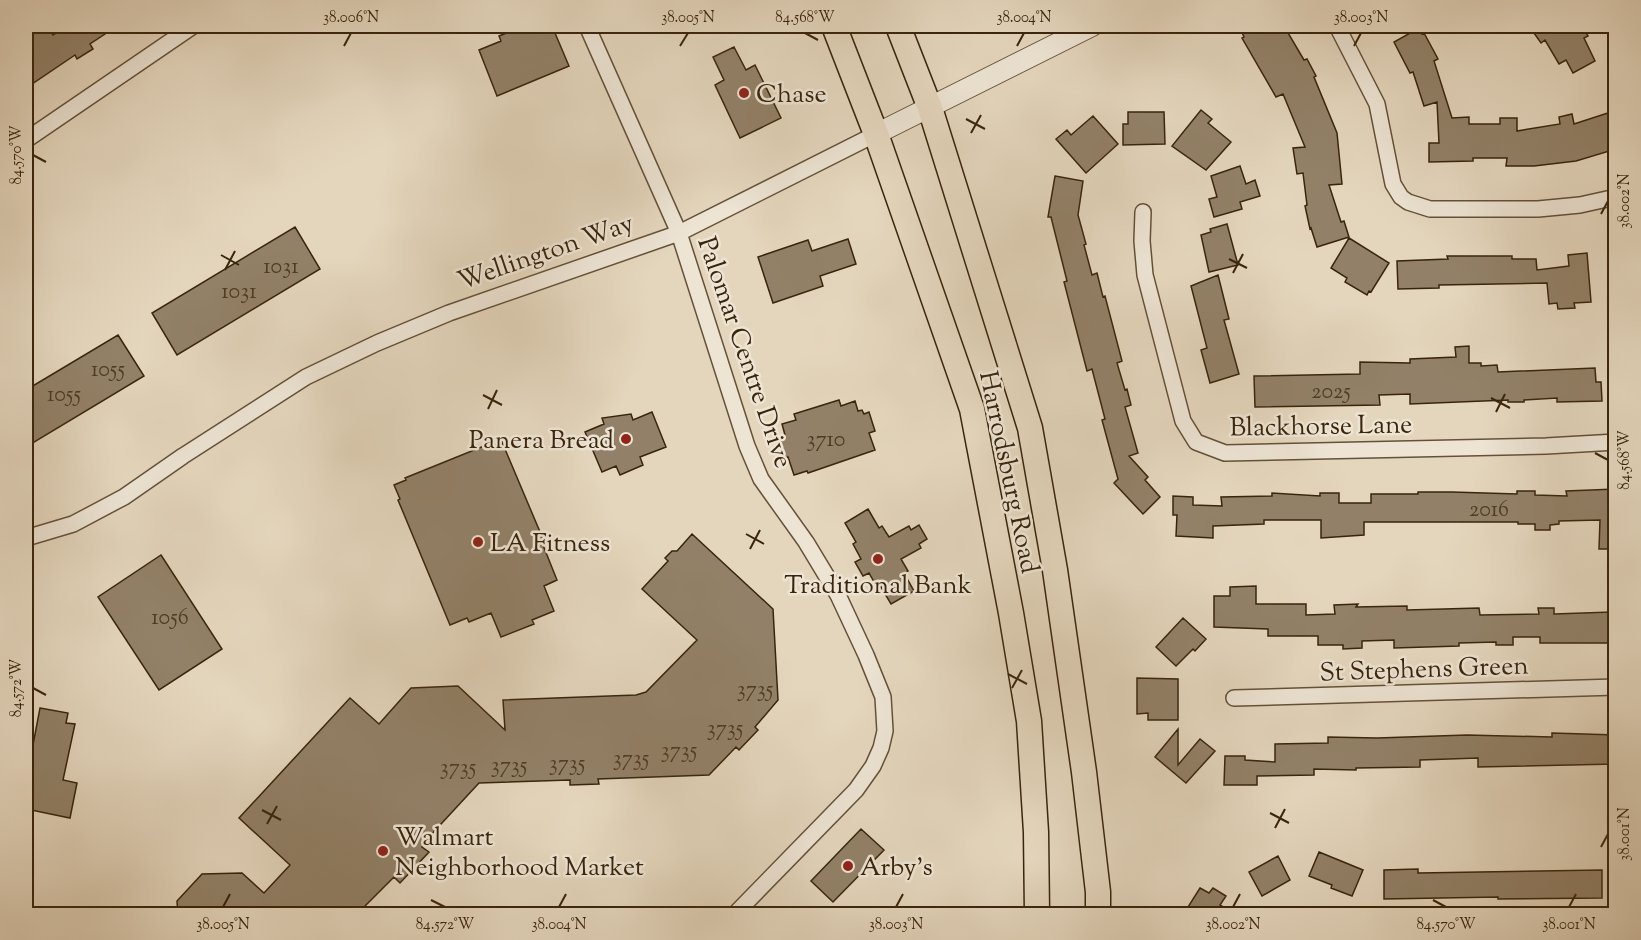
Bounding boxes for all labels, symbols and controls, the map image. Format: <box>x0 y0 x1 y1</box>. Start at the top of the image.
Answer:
text: 38.006°N <box>323 8 379 29</box>
text: 38.005°N <box>661 8 715 29</box>
text: 84.568°W <box>775 8 835 29</box>
text: 38.004°N <box>996 8 1052 29</box>
text: 38.003°N <box>1334 8 1388 29</box>
place label: Chase <box>756 77 827 114</box>
marker: Chase <box>737 86 751 100</box>
text: 84.570°W <box>7 125 28 185</box>
text: 38.002°N <box>1615 173 1636 229</box>
street label: Wellington Way <box>453 206 639 301</box>
street label: Palomar Centre Drive <box>687 232 801 473</box>
house number: 1031 <box>263 252 299 284</box>
house number: 1031 <box>221 277 257 309</box>
house number: 1055 <box>91 355 126 387</box>
street label: Harrodsburg Road <box>968 368 1047 578</box>
house number: 2025 <box>1311 377 1351 409</box>
house number: 1055 <box>47 380 82 412</box>
street label: Blackhorse Lane <box>1229 407 1413 448</box>
place label: Panera Bread <box>469 423 614 460</box>
house number: 3710 <box>807 425 845 457</box>
text: 84.568°W <box>1615 430 1636 490</box>
marker: Panera Bread <box>619 432 633 446</box>
house number: 2016 <box>1469 495 1509 527</box>
place label: LA Fitness <box>490 526 610 563</box>
marker: LA Fitness <box>471 535 485 549</box>
marker: Traditional Bank <box>871 552 885 566</box>
place label: Traditional Bank <box>784 568 972 605</box>
house number: 1056 <box>151 603 189 635</box>
street label: St Stephens Green <box>1319 648 1529 693</box>
text: 84.572°W <box>7 658 28 717</box>
house number: 3735 <box>737 675 774 707</box>
house number: 3735 <box>707 714 744 746</box>
house number: 3735 <box>661 736 698 768</box>
house number: 3735 <box>613 744 650 776</box>
house number: 3735 <box>549 749 586 781</box>
house number: 3735 <box>491 751 528 783</box>
house number: 3735 <box>440 753 477 785</box>
text: 38.001°N <box>1615 807 1636 861</box>
place label: Walmart Neighborhood Market <box>395 820 644 887</box>
marker: Walmart Neighborhood Market <box>376 844 390 858</box>
place label: Arby's <box>860 850 933 887</box>
marker: Arby's <box>841 859 855 873</box>
text: 38.005°N <box>196 915 250 936</box>
text: 84.572°W <box>416 915 475 936</box>
text: 38.004°N <box>531 915 587 936</box>
text: 38.003°N <box>869 915 923 936</box>
text: 38.002°N <box>1205 915 1261 936</box>
text: 84.570°W <box>1416 915 1476 936</box>
text: 38.001°N <box>1542 915 1596 936</box>

